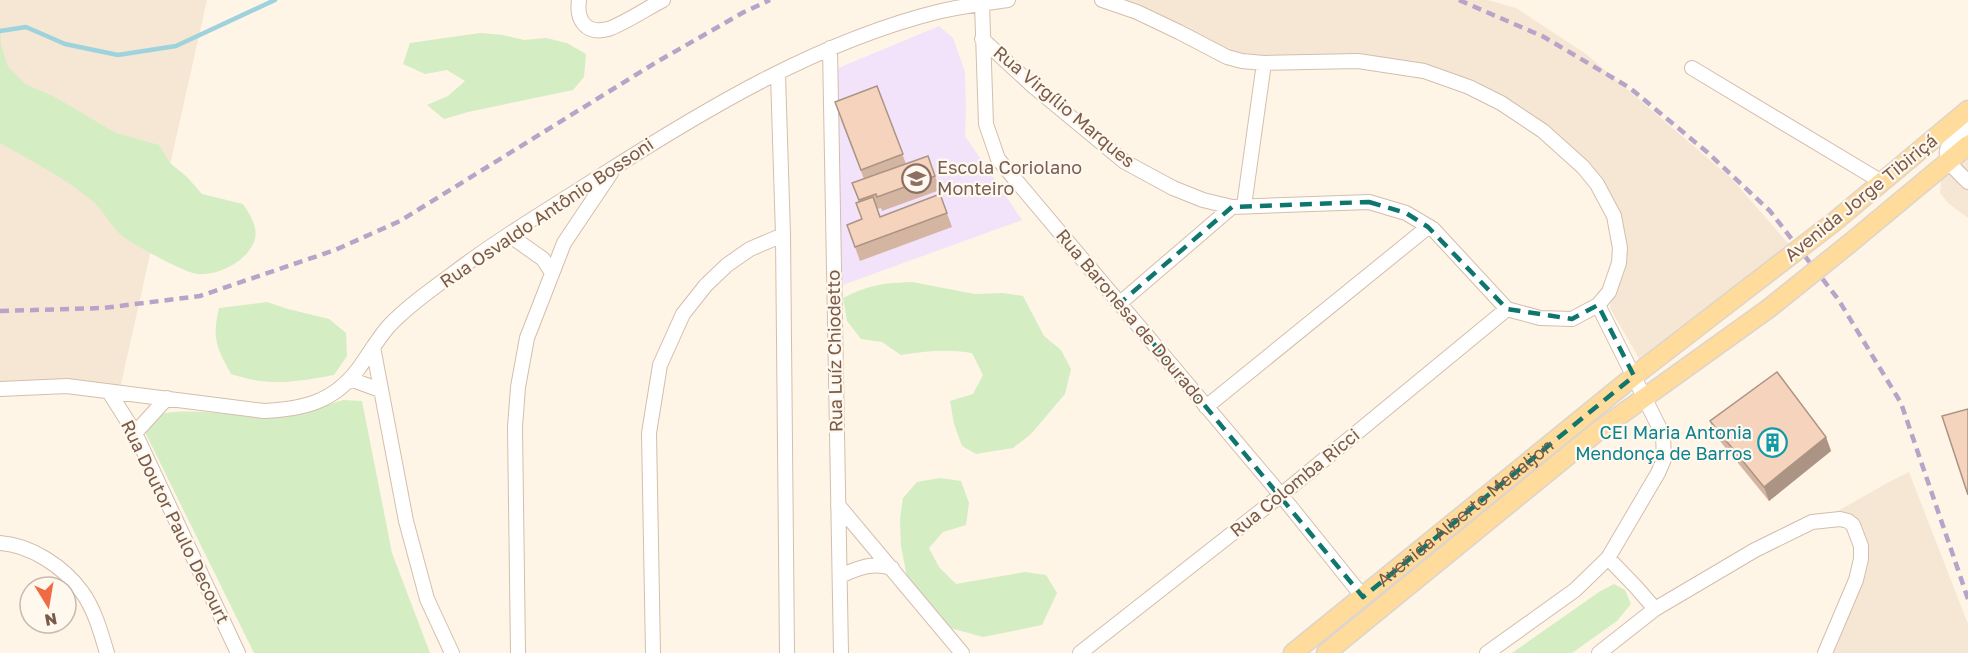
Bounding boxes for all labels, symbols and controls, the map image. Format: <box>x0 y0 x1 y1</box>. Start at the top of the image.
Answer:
street label: Rua Virgílio Marques <box>989 41 1140 172</box>
street label: Avenida Jorge Tibiriçá <box>1780 129 1941 266</box>
street label: Rua Osvaldo Antônio Bossoni <box>436 132 657 292</box>
place label: Escola Coriolano Monteiro <box>937 156 1082 199</box>
school or university icon: Escola Coriolano Monteiro <box>900 162 932 194</box>
street label: Rua Baronesa de Dourado <box>1052 224 1212 409</box>
street label: Rua Luíz Chiodetto <box>822 270 846 432</box>
street label: Rua Doutor Paulo Decourt <box>117 416 235 627</box>
place label: CEI Maria Antonia Mendonça de Barros <box>1575 421 1752 464</box>
street label: Rua Colomba Ricci <box>1225 423 1363 541</box>
building icon: CEI Maria Antonia Mendonça de Barros <box>1757 427 1789 459</box>
street label: Avenida Alberto Medaljon <box>1372 434 1558 591</box>
north arrow <box>18 575 78 635</box>
text: N <box>43 609 59 631</box>

